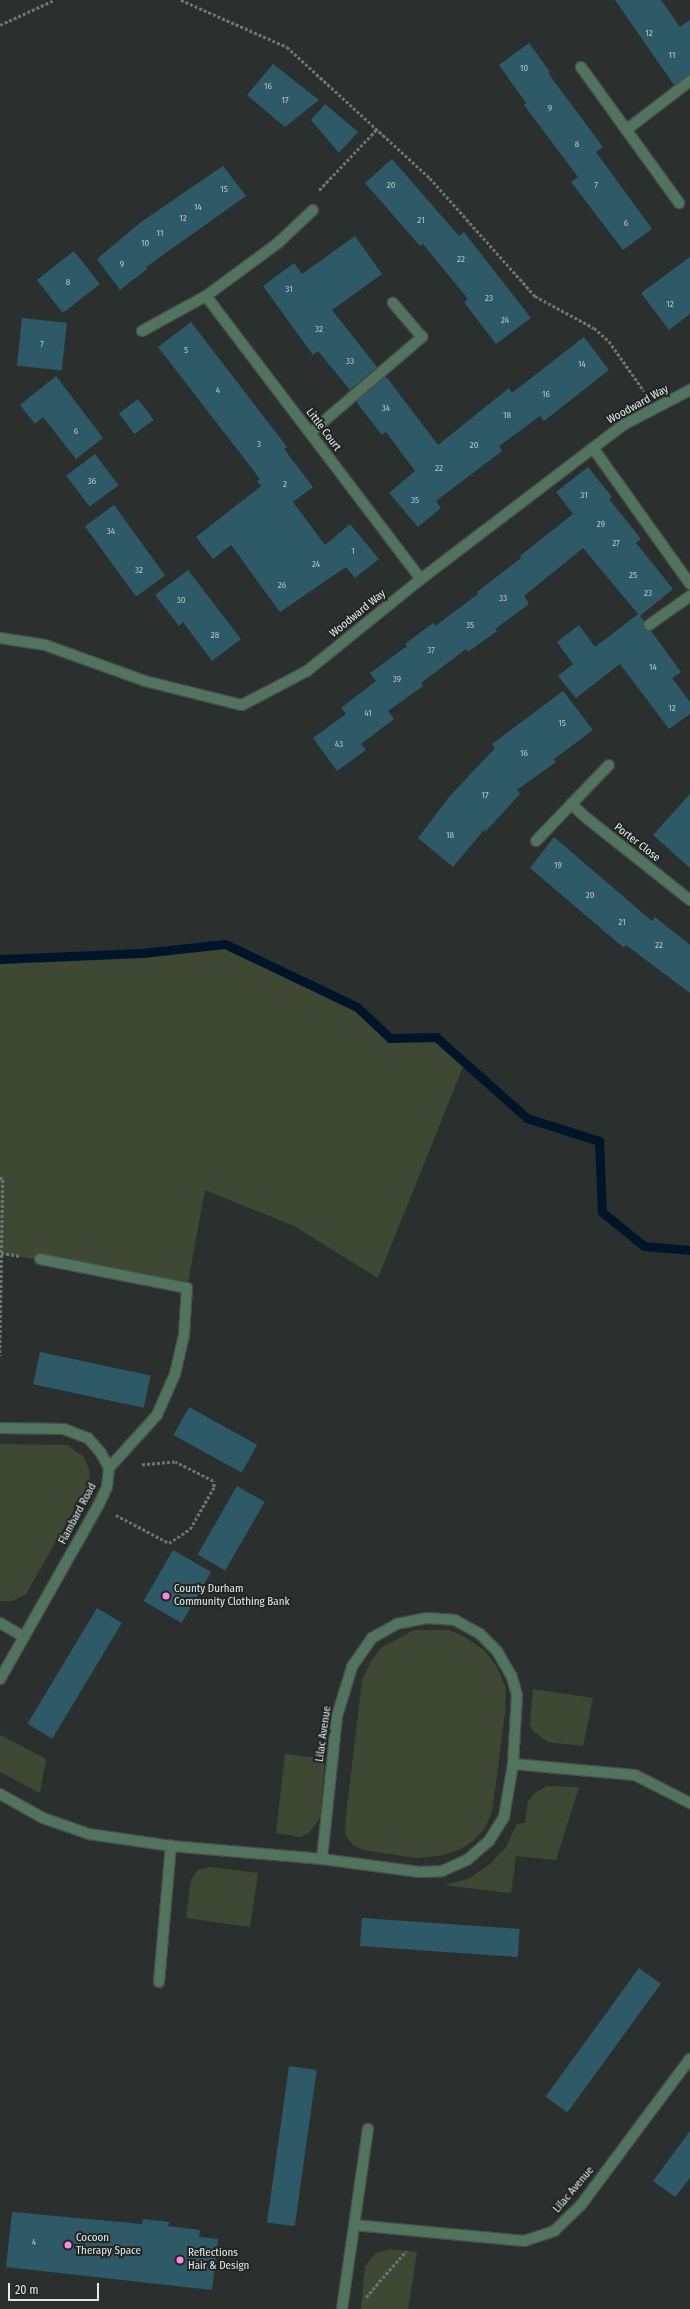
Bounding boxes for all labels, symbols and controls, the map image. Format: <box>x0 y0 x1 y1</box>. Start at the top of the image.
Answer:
house number: 12 <box>645 28 653 38</box>
house number: 11 <box>669 50 675 60</box>
house number: 10 <box>520 63 528 73</box>
house number: 16 <box>264 81 272 91</box>
house number: 17 <box>281 95 289 105</box>
house number: 9 <box>548 103 552 113</box>
house number: 8 <box>575 139 579 149</box>
house number: 20 <box>387 180 395 190</box>
house number: 7 <box>594 180 598 190</box>
house number: 15 <box>220 184 228 194</box>
house number: 14 <box>194 202 202 212</box>
house number: 12 <box>179 213 187 223</box>
house number: 21 <box>417 215 425 225</box>
house number: 6 <box>624 218 628 228</box>
house number: 11 <box>157 228 163 238</box>
house number: 10 <box>141 238 149 248</box>
house number: 22 <box>457 254 465 264</box>
house number: 9 <box>120 259 124 269</box>
house number: 8 <box>66 277 70 287</box>
house number: 31 <box>285 284 293 294</box>
house number: 23 <box>485 293 493 303</box>
house number: 12 <box>666 299 674 309</box>
house number: 24 <box>501 315 509 325</box>
house number: 32 <box>315 324 323 334</box>
house number: 7 <box>40 339 44 349</box>
house number: 5 <box>184 345 188 355</box>
house number: 33 <box>346 356 354 366</box>
house number: 14 <box>578 359 586 369</box>
street label: Woodward Way <box>605 383 671 427</box>
house number: 4 <box>216 385 220 395</box>
house number: 16 <box>542 389 550 399</box>
house number: 34 <box>382 403 390 413</box>
street label: Little Court <box>303 406 343 454</box>
house number: 18 <box>503 410 511 420</box>
house number: 6 <box>74 426 78 436</box>
house number: 3 <box>257 439 261 449</box>
house number: 20 <box>470 440 478 450</box>
house number: 22 <box>435 463 443 473</box>
house number: 36 <box>88 476 96 486</box>
house number: 2 <box>283 479 287 489</box>
house number: 31 <box>580 490 588 500</box>
house number: 35 <box>411 495 419 505</box>
house number: 29 <box>597 519 605 529</box>
house number: 34 <box>107 526 115 536</box>
house number: 27 <box>612 538 620 548</box>
house number: 1 <box>351 546 355 556</box>
house number: 24 <box>312 559 320 569</box>
house number: 32 <box>135 565 143 575</box>
house number: 25 <box>629 570 637 580</box>
house number: 26 <box>278 580 286 590</box>
street label: Woodward Way <box>327 587 389 641</box>
house number: 23 <box>644 588 652 598</box>
house number: 33 <box>499 593 507 603</box>
house number: 30 <box>177 595 185 605</box>
house number: 35 <box>466 620 474 630</box>
house number: 28 <box>211 630 219 640</box>
house number: 37 <box>427 645 435 655</box>
house number: 14 <box>649 662 657 672</box>
house number: 39 <box>393 674 401 684</box>
house number: 12 <box>668 703 676 713</box>
house number: 41 <box>364 708 372 718</box>
house number: 15 <box>558 718 566 728</box>
house number: 43 <box>335 739 343 749</box>
house number: 16 <box>520 748 528 758</box>
house number: 17 <box>481 790 489 800</box>
street label: Porter Close <box>611 821 663 865</box>
house number: 18 <box>446 830 454 840</box>
house number: 19 <box>554 860 562 870</box>
house number: 20 <box>586 890 594 900</box>
house number: 21 <box>618 917 626 927</box>
house number: 22 <box>655 940 663 950</box>
street label: Flambard Road <box>56 1481 100 1547</box>
place label: County Durham Community Clothing Bank <box>174 1583 290 1609</box>
marker: County Durham Community Clothing Bank <box>161 1591 171 1601</box>
street label: Lilac Avenue <box>314 1705 334 1763</box>
street label: Lilac Avenue <box>551 2164 597 2216</box>
place label: Cocoon Therapy Space <box>76 2232 141 2258</box>
house number: 4 <box>32 2237 36 2247</box>
marker: Cocoon Therapy Space <box>63 2240 73 2250</box>
place label: Reflections Hair & Design <box>188 2247 249 2273</box>
marker: Reflections Hair & Design <box>175 2255 185 2265</box>
scale bar <box>10 2275 101 2301</box>
text: 20 m <box>15 2283 39 2297</box>

